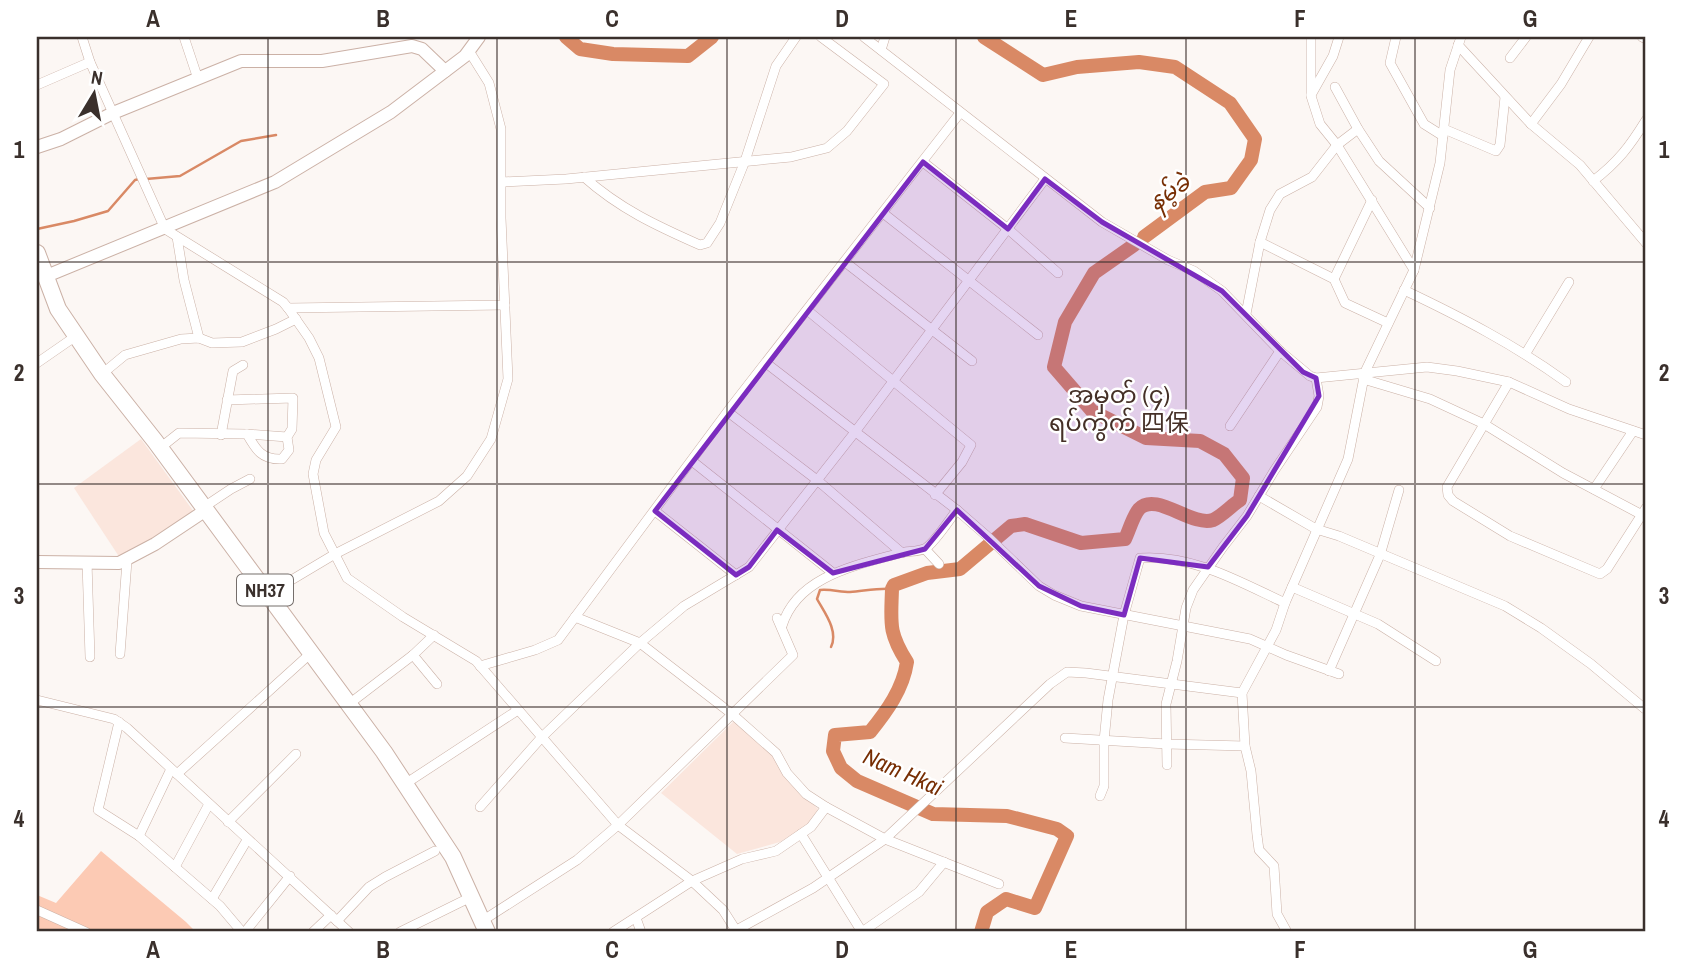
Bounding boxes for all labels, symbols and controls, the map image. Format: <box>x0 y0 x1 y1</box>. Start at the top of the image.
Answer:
text: A <box>146 3 160 34</box>
text: B <box>376 3 390 34</box>
text: C <box>605 3 619 34</box>
text: D <box>835 3 849 34</box>
text: E <box>1065 3 1077 34</box>
text: F <box>1294 3 1306 34</box>
text: G <box>1523 3 1537 34</box>
north arrow <box>60 60 130 130</box>
text: N <box>89 63 105 91</box>
text: 1 <box>14 134 25 165</box>
text: 1 <box>1659 134 1670 165</box>
water label: နမ့်ခဲ <box>1142 165 1199 220</box>
text: 2 <box>14 357 24 388</box>
text: 2 <box>1659 357 1669 388</box>
district label: အမှတ် (၄) ရပ်ကွက် 四保 <box>1049 378 1189 442</box>
road number: NH37 <box>237 575 293 606</box>
text: 3 <box>14 580 24 611</box>
text: 3 <box>1659 580 1669 611</box>
water label: Nam Hkai <box>859 740 948 803</box>
text: 4 <box>14 803 25 834</box>
text: 4 <box>1659 803 1670 834</box>
text: A <box>146 934 160 965</box>
text: B <box>376 934 390 965</box>
text: C <box>605 934 619 965</box>
text: D <box>835 934 849 965</box>
text: E <box>1065 934 1077 965</box>
text: F <box>1294 934 1306 965</box>
text: G <box>1523 934 1537 965</box>

